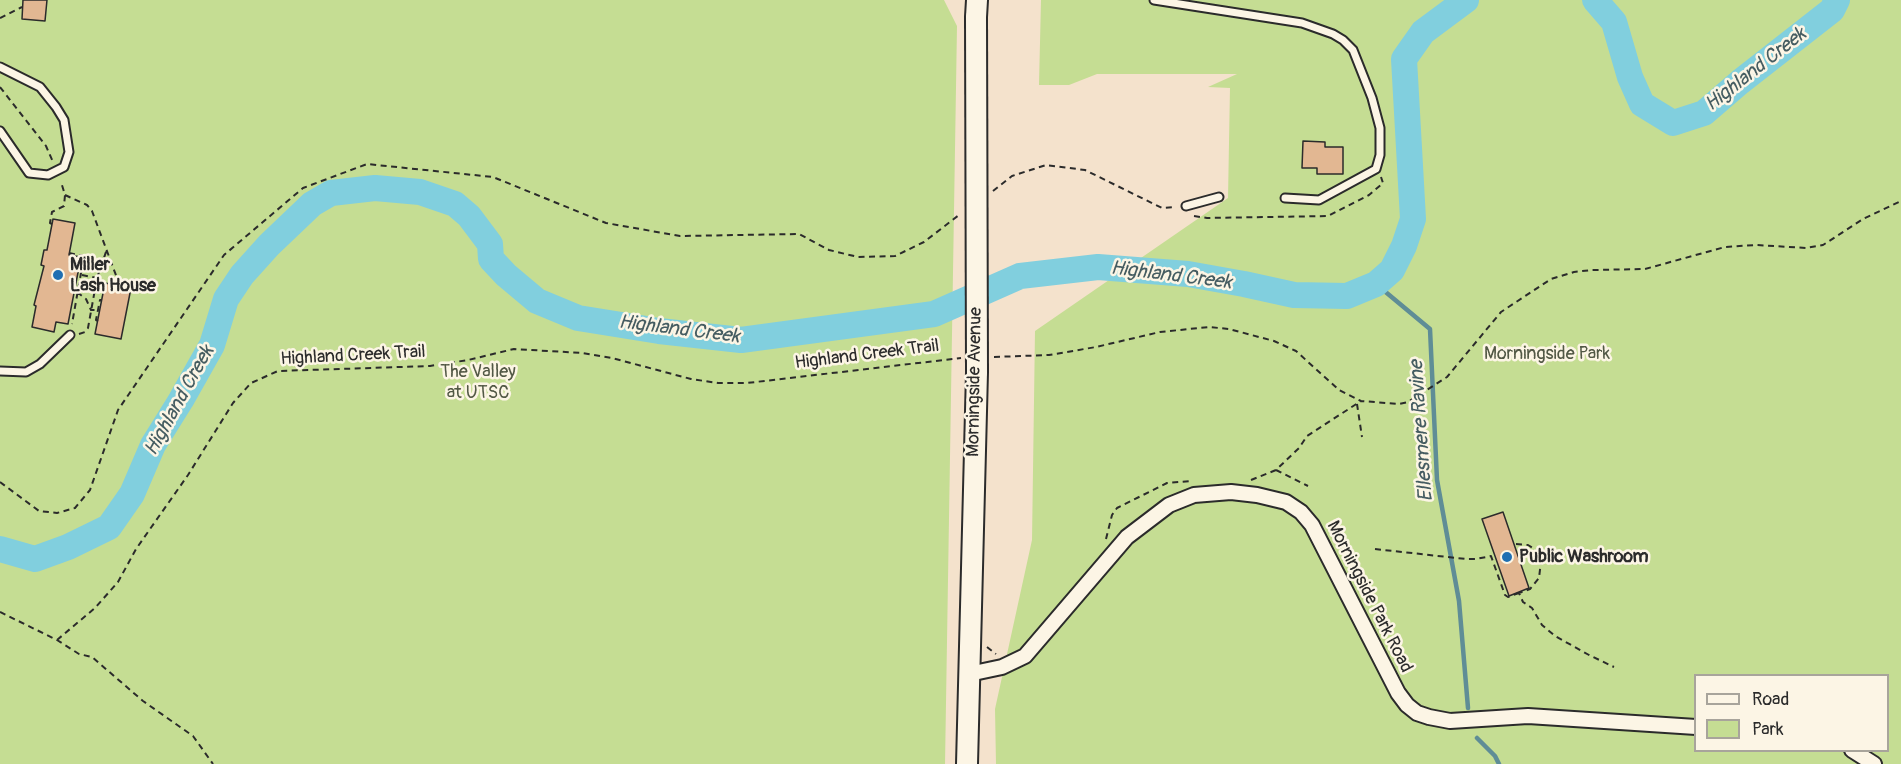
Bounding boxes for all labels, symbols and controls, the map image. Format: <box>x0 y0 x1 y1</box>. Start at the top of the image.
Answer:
water label: Highland Creek <box>1701 23 1811 117</box>
place label: Miller Lash House <box>70 254 156 296</box>
water label: Highland Creek <box>1109 257 1233 295</box>
marker: Miller Lash House <box>51 268 65 282</box>
street label: Morningside Avenue <box>963 307 987 457</box>
water label: Highland Creek <box>617 311 741 349</box>
street label: Highland Creek Trail <box>794 335 940 375</box>
street label: Highland Creek Trail <box>280 341 426 371</box>
water label: Highland Creek <box>140 342 220 460</box>
park label: Morningside Park <box>1484 343 1610 365</box>
water label: Ellesmere Ravine <box>1405 359 1439 503</box>
park label: The Valley at UTSC <box>440 361 516 404</box>
street label: Morningside Park Road <box>1321 518 1417 676</box>
place label: Public Washroom <box>1519 546 1648 568</box>
marker: Public Washroom <box>1500 550 1514 564</box>
legend <box>1694 674 1889 752</box>
text: Road <box>1752 688 1789 711</box>
text: Park <box>1752 718 1784 741</box>

